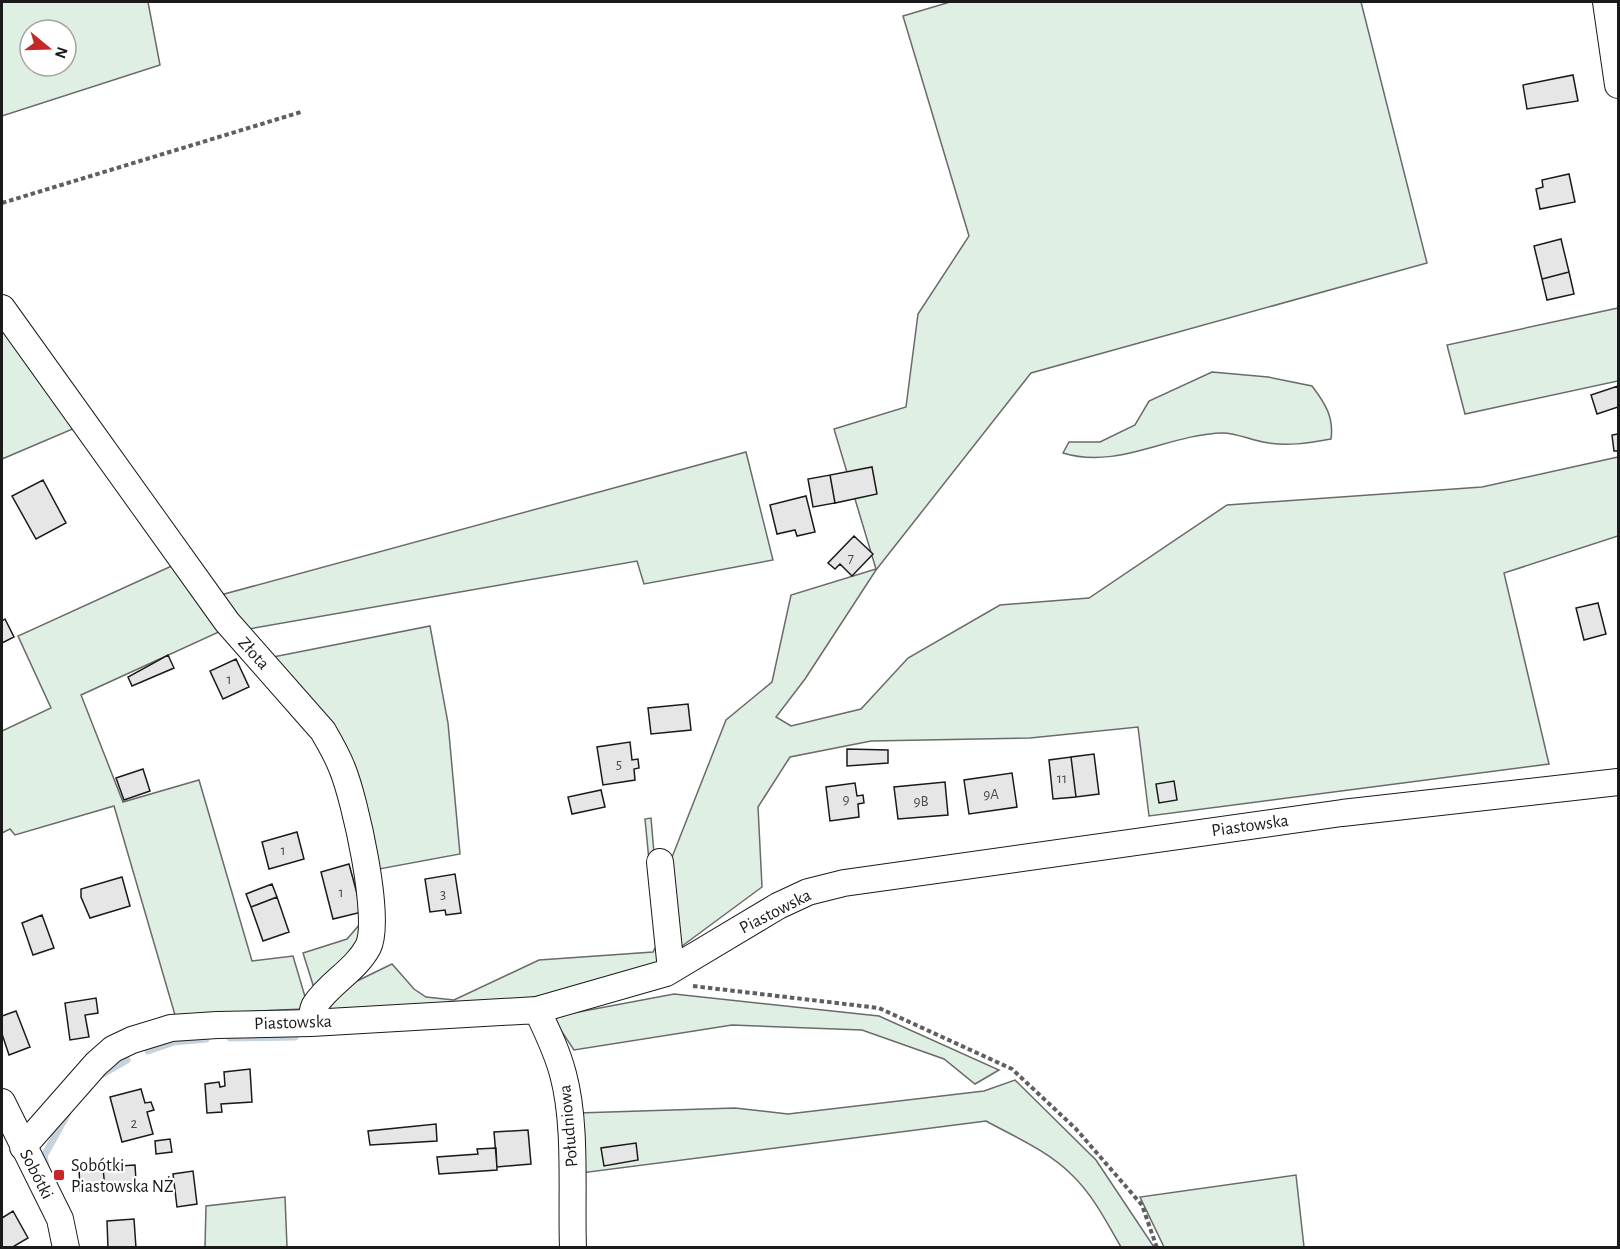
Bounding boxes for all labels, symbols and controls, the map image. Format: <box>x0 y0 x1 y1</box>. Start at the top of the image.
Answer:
north arrow <box>18 18 78 78</box>
text: N <box>52 45 71 60</box>
house number: 7 <box>848 551 854 566</box>
street label: Złota <box>234 634 272 673</box>
house number: 1 <box>226 672 232 687</box>
house number: 5 <box>616 757 622 772</box>
house number: 11 <box>1057 771 1067 786</box>
house number: 9A <box>983 787 999 802</box>
house number: 9 <box>842 792 850 807</box>
house number: 9B <box>913 794 929 809</box>
street label: Piastowska <box>1210 812 1290 840</box>
house number: 1 <box>280 843 286 858</box>
house number: 1 <box>338 885 344 900</box>
street label: Piastowska <box>737 886 814 938</box>
house number: 3 <box>440 887 446 902</box>
street label: Piastowska <box>254 1013 332 1033</box>
street label: Południowa <box>556 1084 582 1168</box>
house number: 2 <box>131 1116 138 1131</box>
street label: Sobótki <box>16 1147 56 1202</box>
place label: Sobótki Piastowska NŻ <box>71 1157 174 1196</box>
marker: Sobótki Piastowska NŻ <box>52 1168 66 1182</box>

